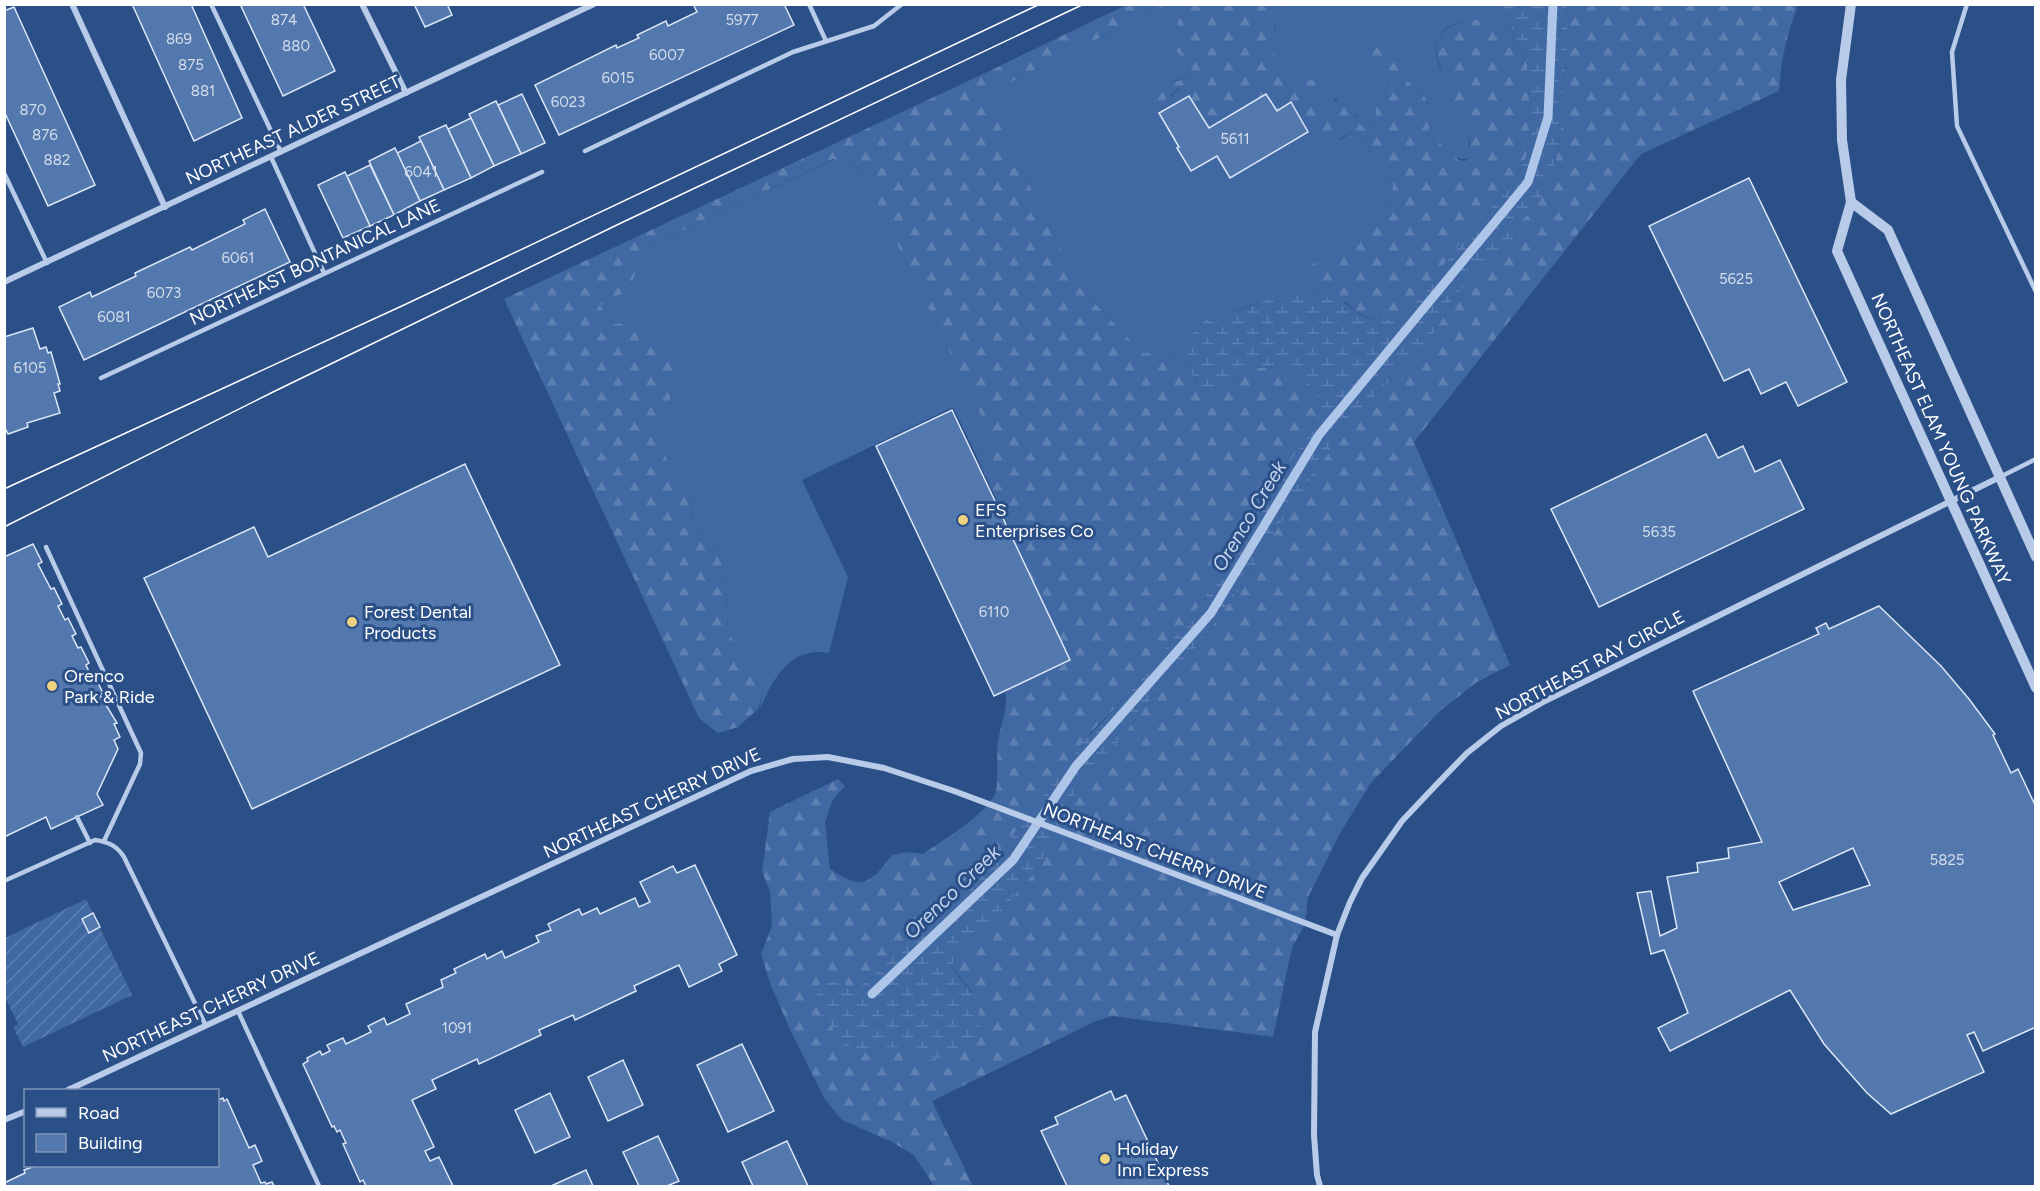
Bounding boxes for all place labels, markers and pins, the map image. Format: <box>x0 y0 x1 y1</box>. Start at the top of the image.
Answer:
place label: EFS Enterprises Co <box>975 499 1094 542</box>
marker: EFS Enterprises Co <box>956 513 970 527</box>
place label: Forest Dental Products <box>364 601 472 644</box>
marker: Forest Dental Products <box>345 615 359 629</box>
place label: Orenco Park & Ride <box>64 665 155 708</box>
marker: Orenco Park & Ride <box>45 679 59 693</box>
place label: Holiday Inn Express <box>1117 1138 1209 1181</box>
marker: Holiday Inn Express <box>1098 1152 1112 1166</box>

